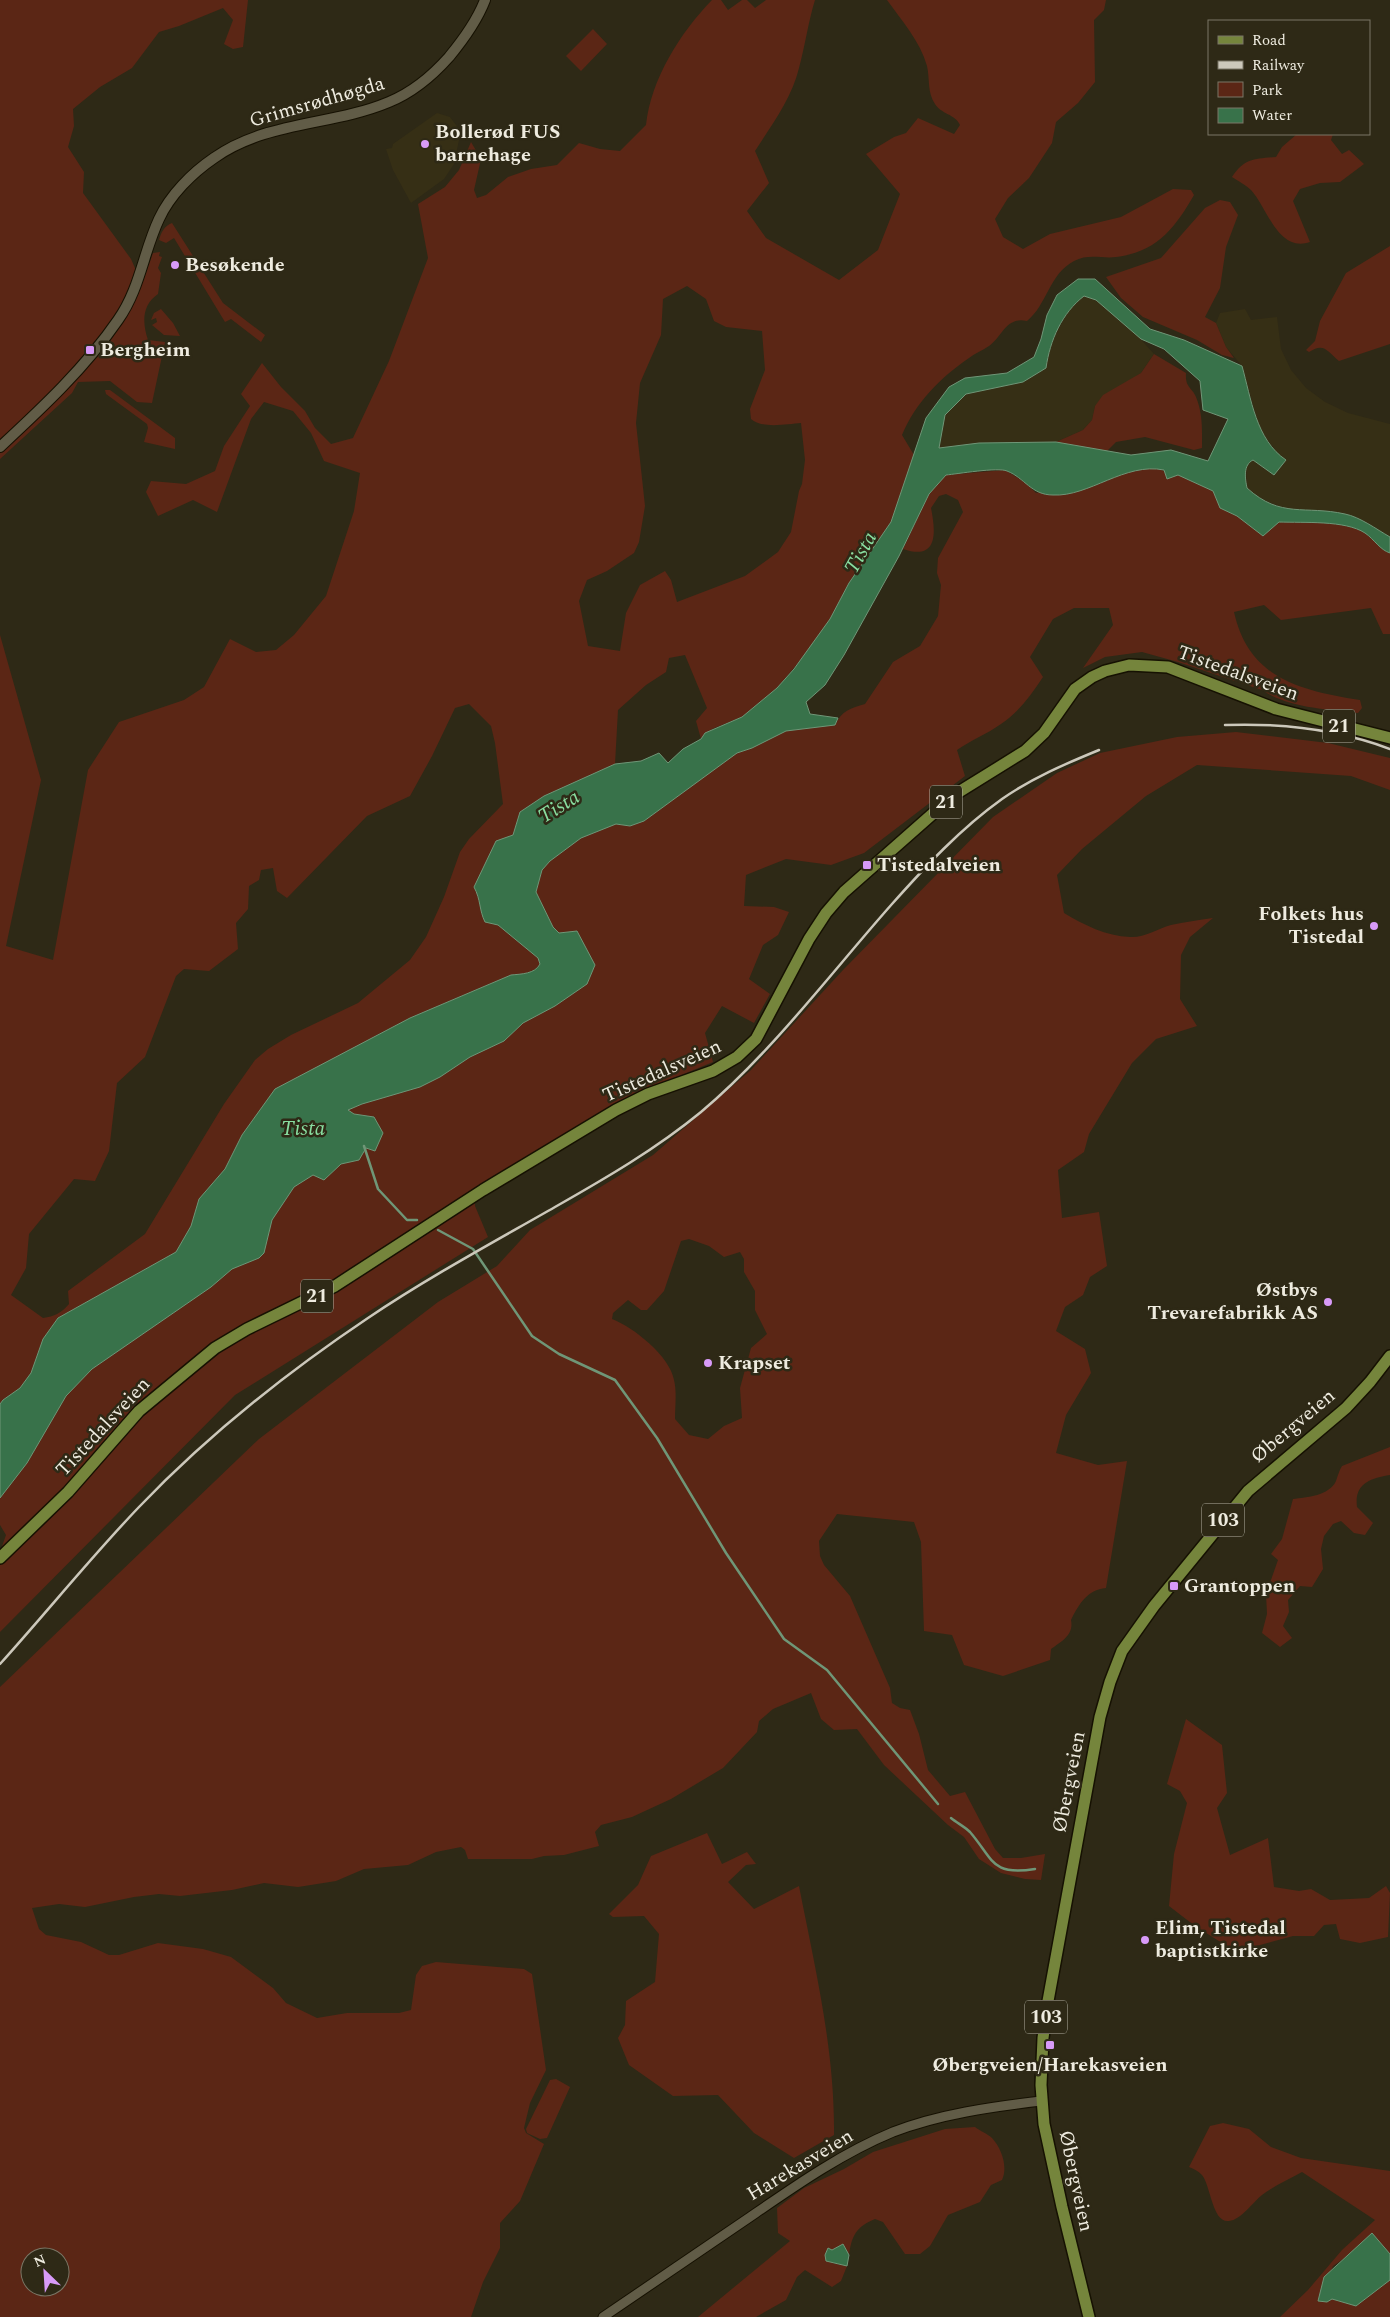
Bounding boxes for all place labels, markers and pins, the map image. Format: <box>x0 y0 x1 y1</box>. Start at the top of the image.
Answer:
place label: Bollerød FUS barnehage <box>435 117 561 170</box>
marker: Bollerød FUS barnehage <box>419 138 431 150</box>
place label: Besøkende <box>185 250 285 280</box>
marker: Besøkende <box>169 259 181 271</box>
place label: Bergheim <box>100 335 190 365</box>
marker: Bergheim <box>84 344 96 356</box>
place label: Tistedalveien <box>877 850 1001 880</box>
marker: Tistedalveien <box>861 859 873 871</box>
place label: Folkets hus Tistedal <box>1258 899 1364 952</box>
marker: Folkets hus Tistedal <box>1368 920 1380 932</box>
place label: Østbys Trevarefabrikk AS <box>1147 1275 1318 1328</box>
marker: Østbys Trevarefabrikk AS <box>1322 1296 1334 1308</box>
place label: Krapset <box>718 1348 791 1378</box>
marker: Krapset <box>702 1357 714 1369</box>
place label: Grantoppen <box>1184 1571 1295 1601</box>
marker: Grantoppen <box>1168 1580 1180 1592</box>
place label: Elim, Tistedal baptistkirke <box>1155 1913 1286 1966</box>
marker: Elim, Tistedal baptistkirke <box>1139 1934 1151 1946</box>
marker: Øbergveien/Harekasveien <box>1044 2039 1056 2051</box>
place label: Øbergveien/Harekasveien <box>932 2050 1168 2080</box>

